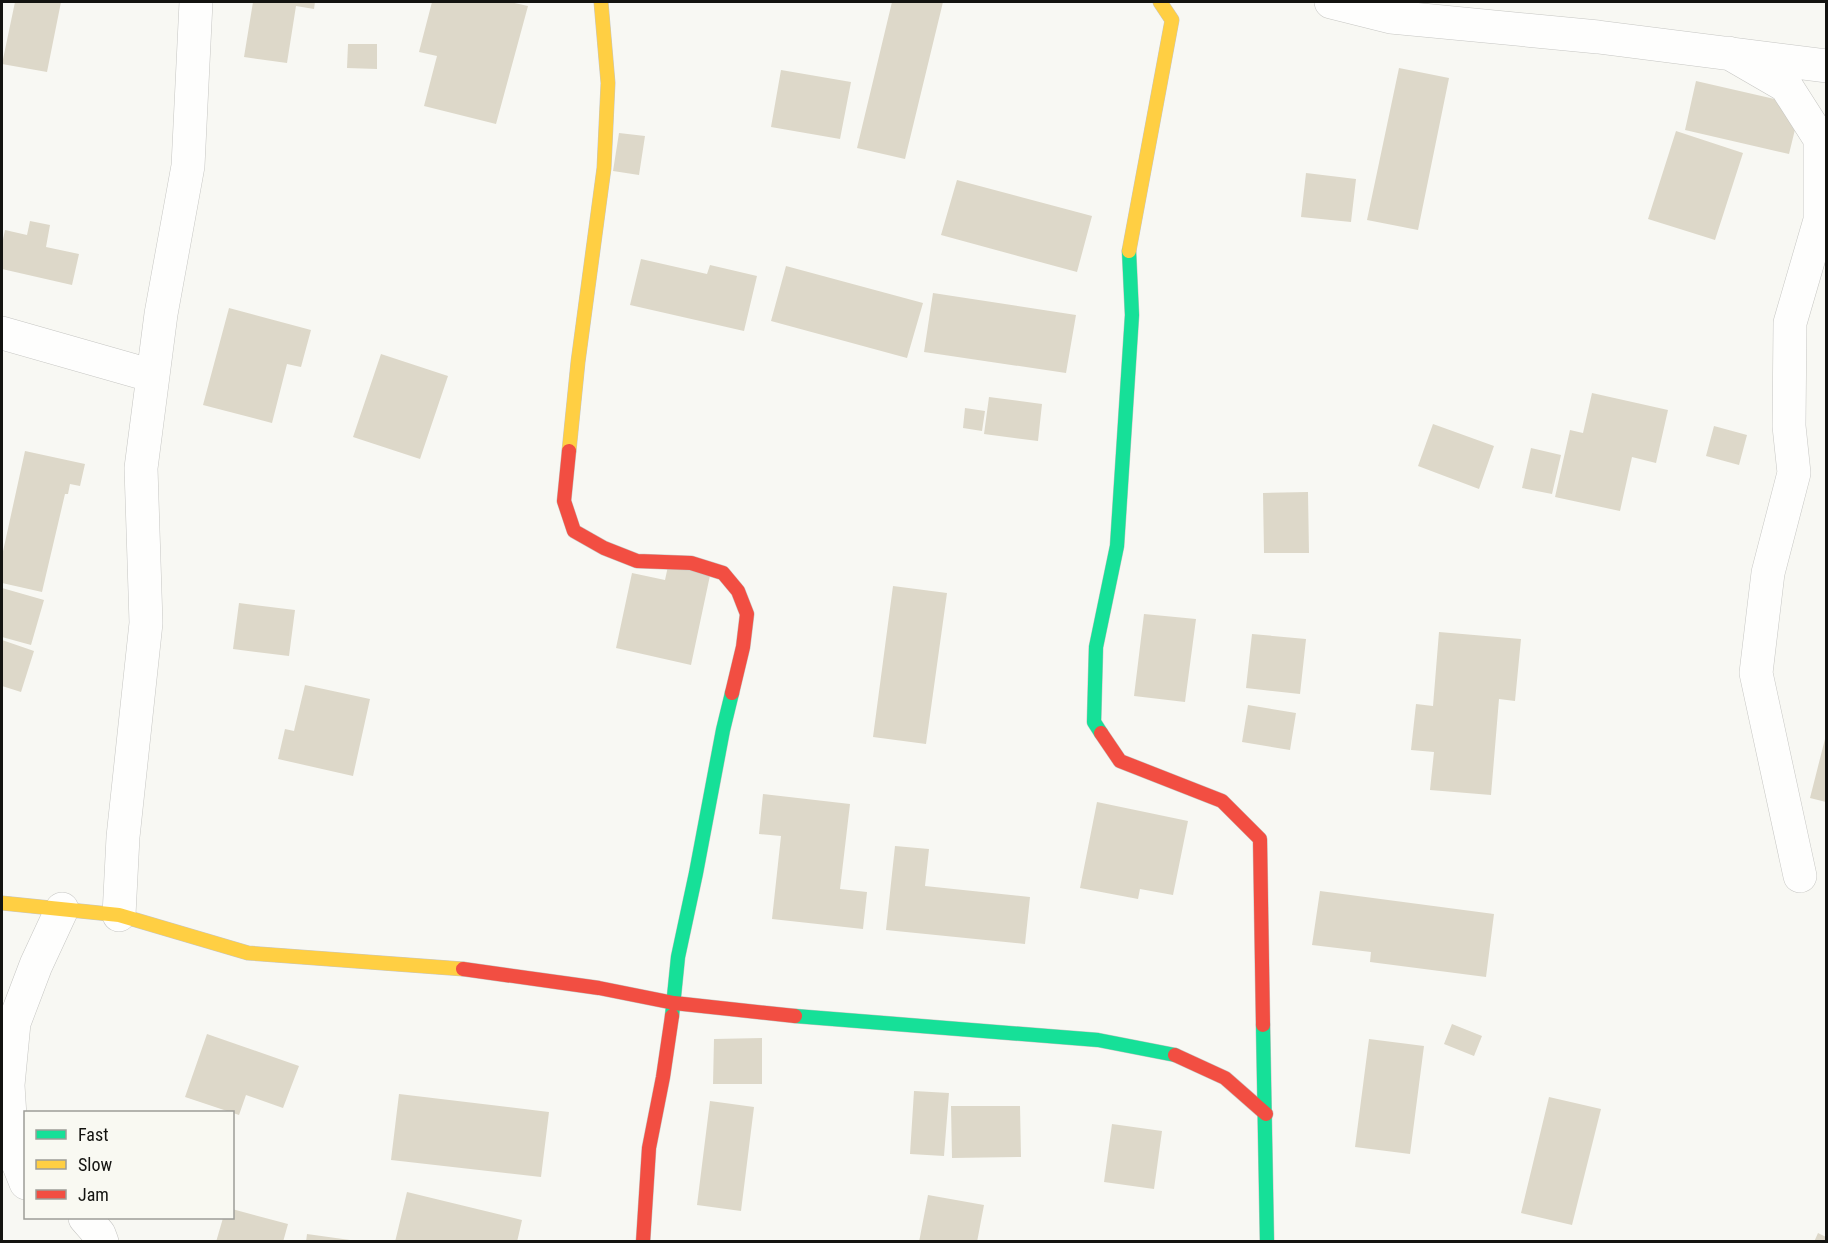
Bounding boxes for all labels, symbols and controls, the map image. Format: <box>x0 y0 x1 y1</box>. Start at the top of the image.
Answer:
legend <box>24 1111 234 1219</box>
text: Fast <box>78 1124 109 1145</box>
text: Slow <box>78 1154 113 1175</box>
text: Jam <box>78 1184 109 1205</box>

